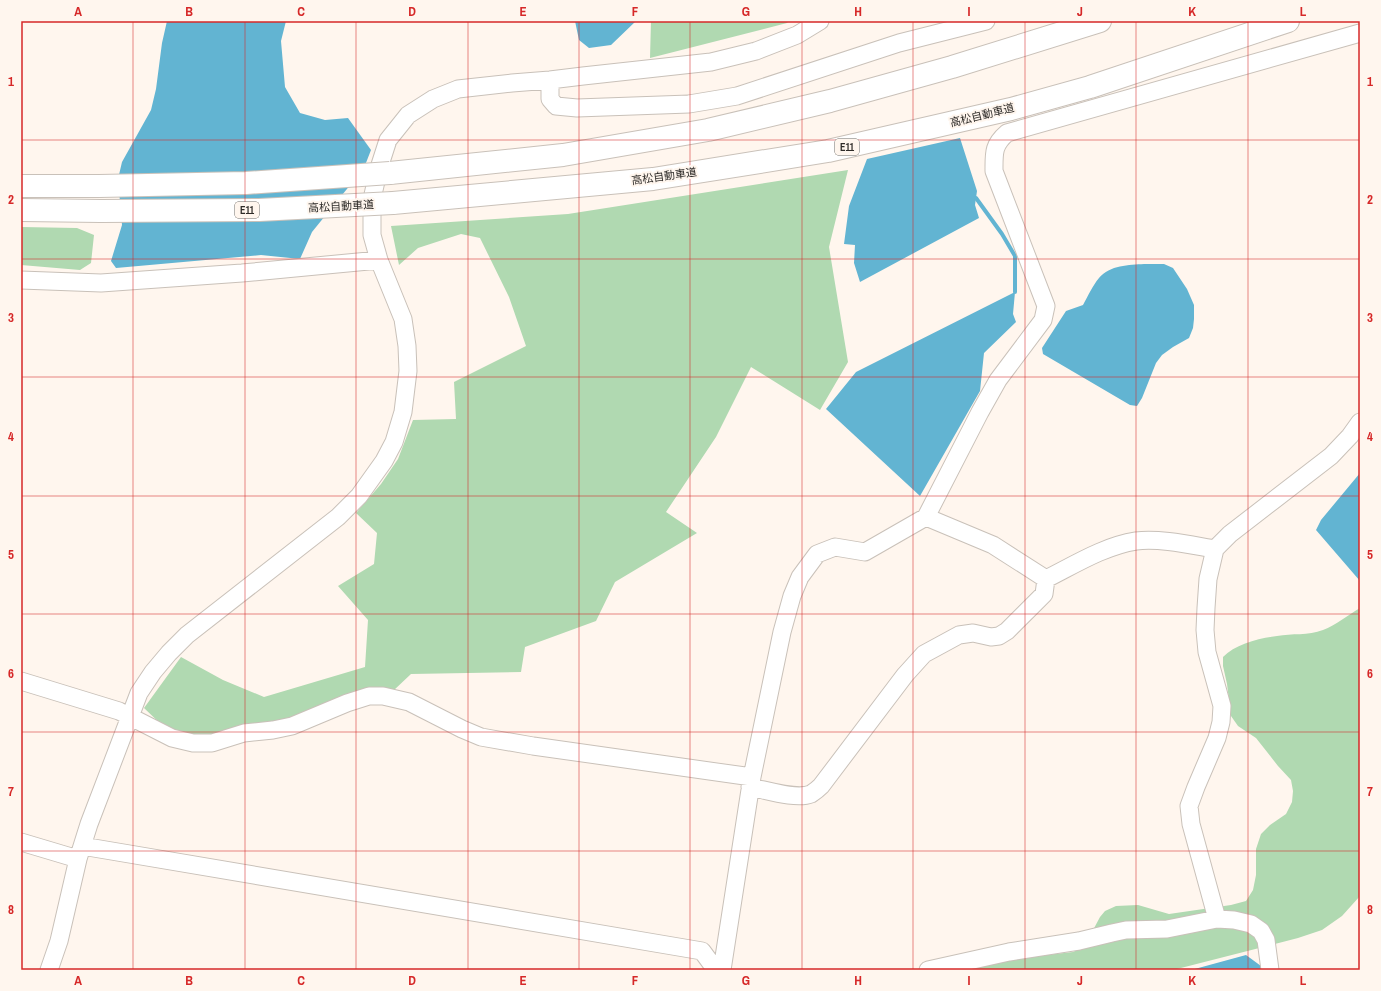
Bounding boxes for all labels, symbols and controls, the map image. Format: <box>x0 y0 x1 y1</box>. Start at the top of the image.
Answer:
text: A <box>74 3 82 20</box>
text: B <box>185 3 193 20</box>
text: C <box>297 3 305 20</box>
text: D <box>408 3 416 20</box>
text: E <box>519 3 527 20</box>
text: F <box>632 3 639 20</box>
text: G <box>742 3 750 20</box>
text: H <box>854 3 862 20</box>
text: I <box>968 3 971 20</box>
text: J <box>1077 3 1083 20</box>
text: K <box>1188 3 1196 20</box>
text: L <box>1300 3 1307 20</box>
text: 1 <box>8 73 14 90</box>
text: 1 <box>1367 73 1373 90</box>
street label: 高松自動車道 <box>948 100 1016 130</box>
road number: E11 <box>835 139 859 155</box>
street label: 高松自動車道 <box>630 164 698 188</box>
text: 2 <box>8 191 14 208</box>
text: 2 <box>1367 191 1373 208</box>
street label: 高松自動車道 <box>308 197 374 215</box>
road number: E11 <box>235 202 259 218</box>
text: 3 <box>8 309 14 326</box>
text: 3 <box>1367 309 1373 326</box>
text: 4 <box>8 428 14 445</box>
text: 4 <box>1367 428 1373 445</box>
text: 5 <box>8 546 14 563</box>
text: 5 <box>1367 546 1373 563</box>
text: 6 <box>8 665 14 682</box>
text: 6 <box>1367 665 1373 682</box>
text: 7 <box>8 783 14 800</box>
text: 7 <box>1367 783 1373 800</box>
text: 8 <box>8 901 14 918</box>
text: 8 <box>1367 901 1373 918</box>
text: A <box>74 972 82 989</box>
text: B <box>185 972 193 989</box>
text: C <box>297 972 305 989</box>
text: D <box>408 972 416 989</box>
text: E <box>519 972 527 989</box>
text: F <box>632 972 639 989</box>
text: G <box>742 972 750 989</box>
text: H <box>854 972 862 989</box>
text: I <box>968 972 971 989</box>
text: J <box>1077 972 1083 989</box>
text: K <box>1188 972 1196 989</box>
text: L <box>1300 972 1307 989</box>

